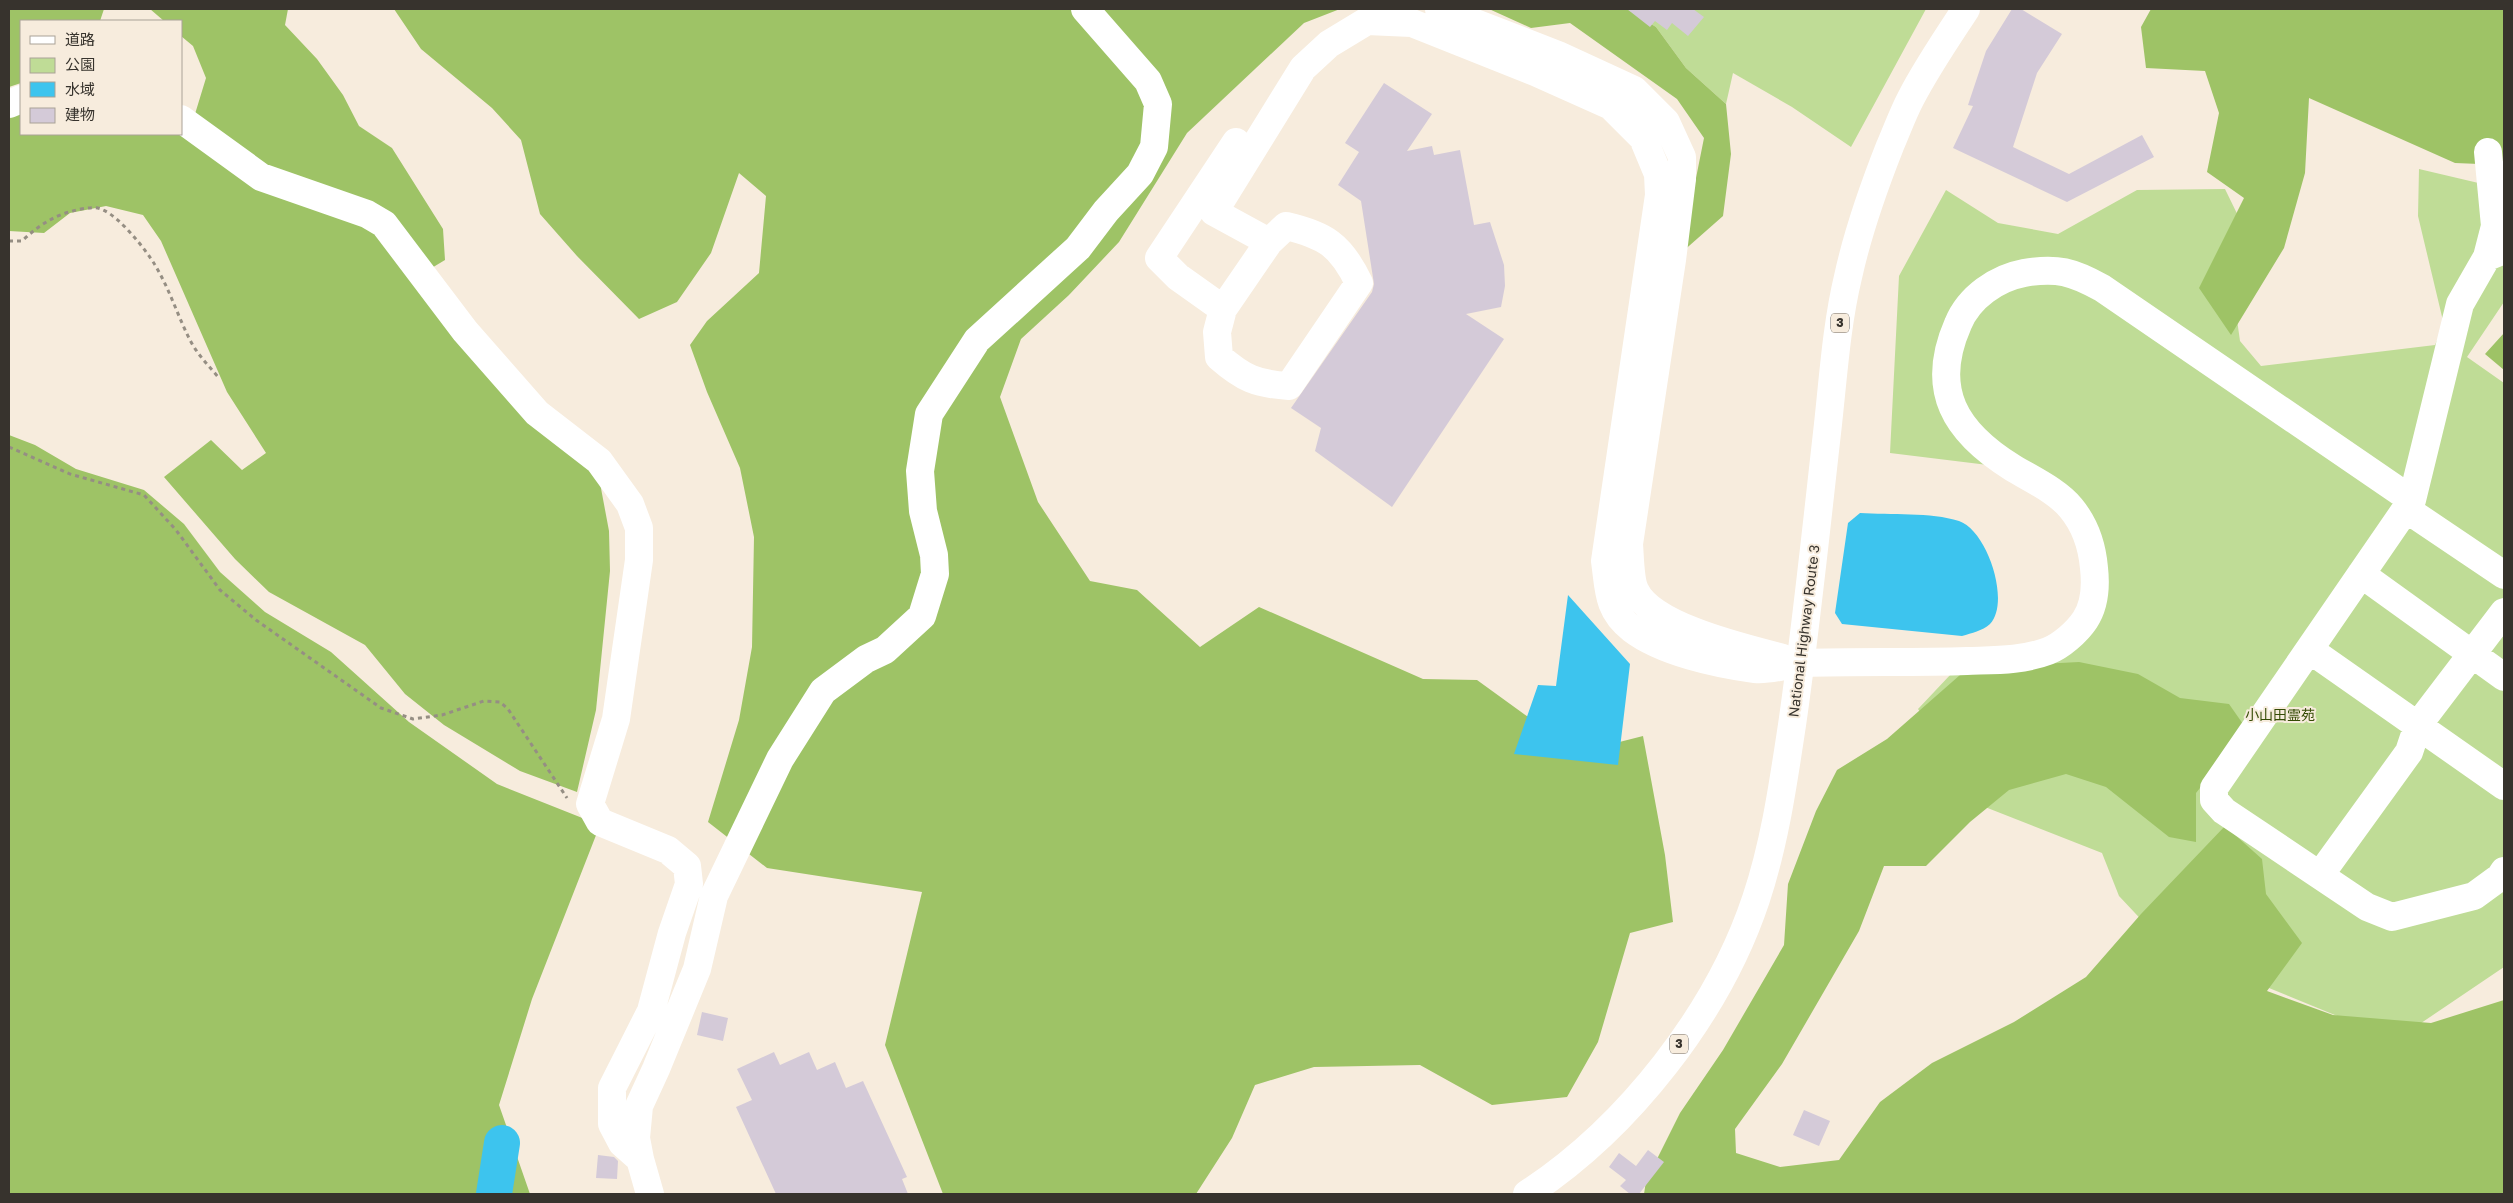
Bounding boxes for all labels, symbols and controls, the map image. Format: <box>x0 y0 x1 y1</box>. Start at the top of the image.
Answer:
legend <box>20 20 182 135</box>
text: 道路 <box>65 30 95 48</box>
text: 公園 <box>65 55 95 73</box>
text: 水域 <box>65 80 95 98</box>
text: 建物 <box>65 105 95 123</box>
road number: 3 <box>1831 314 1849 332</box>
street label: National Highway Route 3 <box>1784 544 1823 718</box>
park label: 小山田霊苑 <box>2245 706 2315 723</box>
road number: 3 <box>1670 1034 1688 1054</box>

